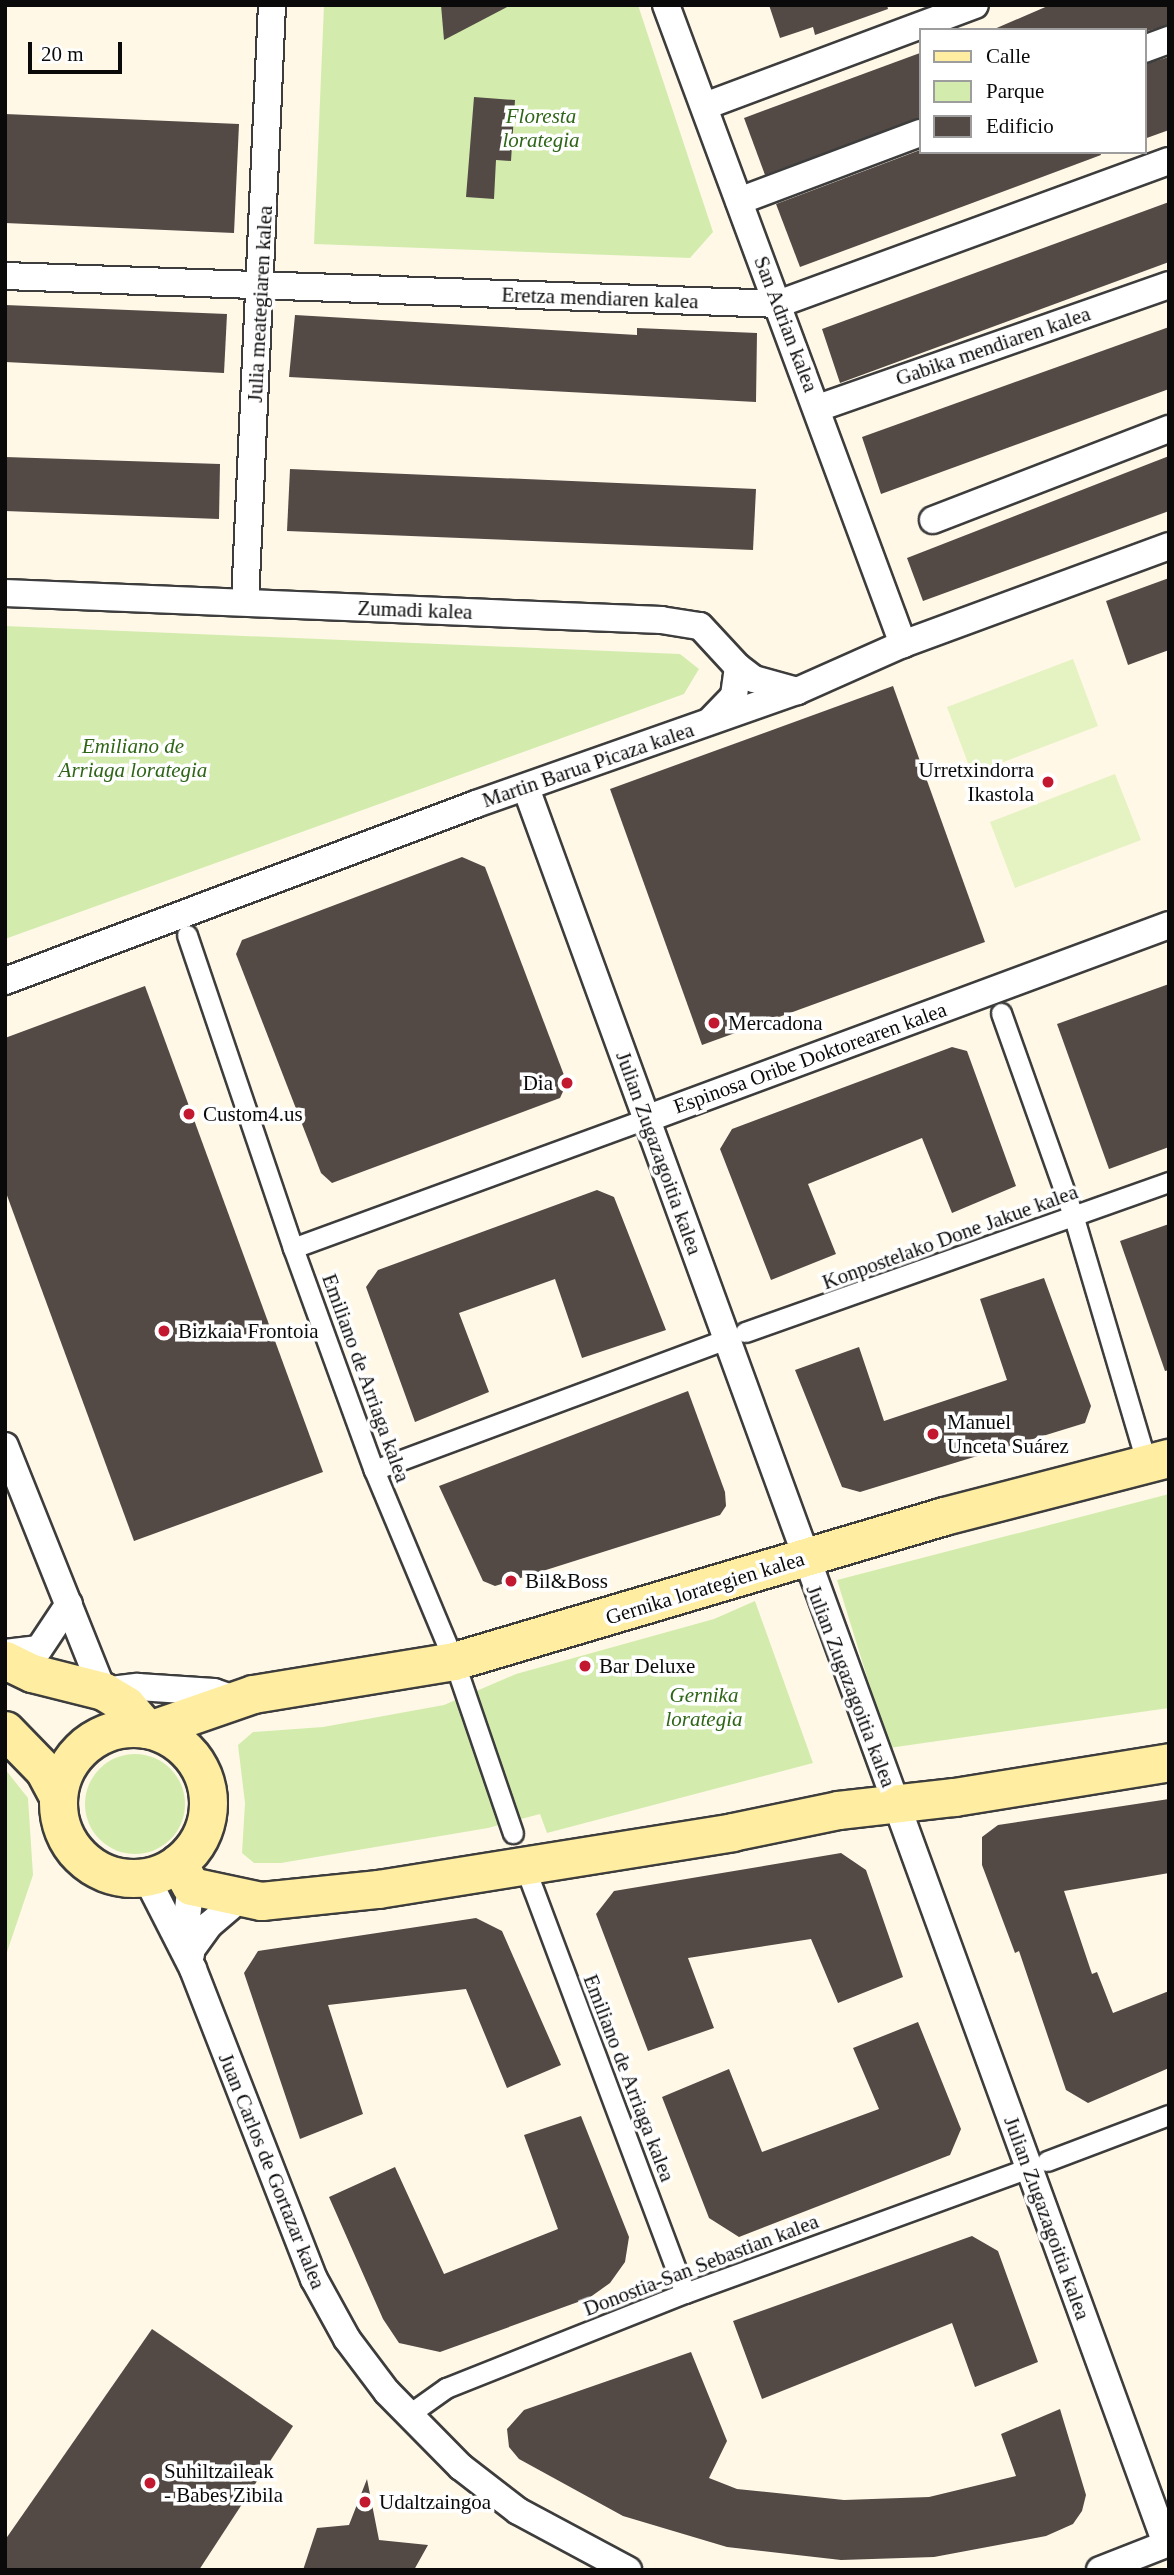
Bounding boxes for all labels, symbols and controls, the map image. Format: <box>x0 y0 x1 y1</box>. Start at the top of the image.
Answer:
scale bar <box>32 28 126 72</box>
legend <box>918 28 1146 154</box>
text: 20 m <box>41 42 84 66</box>
text: Calle <box>986 44 1030 68</box>
text: Parque <box>986 79 1044 103</box>
park label: Floresta lorategia <box>503 103 579 153</box>
text: Edificio <box>986 114 1054 138</box>
street label: Julia meategiaren kalea <box>242 205 278 403</box>
street label: San Adrian kalea <box>748 252 824 396</box>
street label: Eretza mendiaren kalea <box>501 282 699 314</box>
street label: Gabika mendiaren kalea <box>892 301 1094 391</box>
street label: Zumadi kalea <box>357 595 473 625</box>
street label: Martin Barua Picaza kalea <box>479 717 697 813</box>
park label: Emiliano de Arriaga lorategia <box>59 733 207 783</box>
place label: Urretxindorra Ikastola <box>919 757 1034 807</box>
marker: Urretxindorra Ikastola <box>1040 774 1056 790</box>
street label: Espinosa Oribe Doktorearen kalea <box>670 997 950 1119</box>
place label: Mercadona <box>728 1010 822 1036</box>
marker: Mercadona <box>706 1015 722 1031</box>
street label: Julian Zugazagoitia kalea <box>610 1048 708 1258</box>
place label: Dia <box>523 1070 553 1096</box>
marker: Dia <box>559 1075 575 1091</box>
place label: Custom4.us <box>203 1101 303 1127</box>
marker: Custom4.us <box>181 1106 197 1122</box>
street label: Konpostelako Done Jakue kalea <box>819 1179 1081 1295</box>
street label: Emiliano de Arriaga kalea <box>316 1270 416 1486</box>
place label: Bizkaia Frontoia <box>178 1318 319 1344</box>
marker: Bizkaia Frontoia <box>156 1323 172 1339</box>
place label: Manuel Unceta Suárez <box>947 1409 1069 1459</box>
marker: Manuel Unceta Suárez <box>925 1426 941 1442</box>
street label: Gernika lorategien kalea <box>603 1546 807 1630</box>
place label: Bil&Boss <box>525 1568 608 1594</box>
marker: Bil&Boss <box>503 1573 519 1589</box>
street label: Julian Zugazagoitia kalea <box>801 1581 901 1791</box>
place label: Bar Deluxe <box>599 1653 695 1679</box>
marker: Bar Deluxe <box>577 1658 593 1674</box>
park label: Gernika lorategia <box>666 1682 742 1732</box>
street label: Emiliano de Arriaga kalea <box>578 1970 680 2186</box>
street label: Juan Carlos de Gortazar kalea <box>213 2050 331 2292</box>
street label: Julian Zugazagoitia kalea <box>998 2113 1096 2323</box>
street label: Donostia-San Sebastian kalea <box>580 2209 822 2321</box>
place label: Suhiltzaileak - Babes Zibila <box>164 2458 283 2508</box>
marker: Suhiltzaileak - Babes Zibila <box>142 2475 158 2491</box>
place label: Udaltzaingoa <box>379 2489 491 2515</box>
marker: Udaltzaingoa <box>357 2494 373 2510</box>

